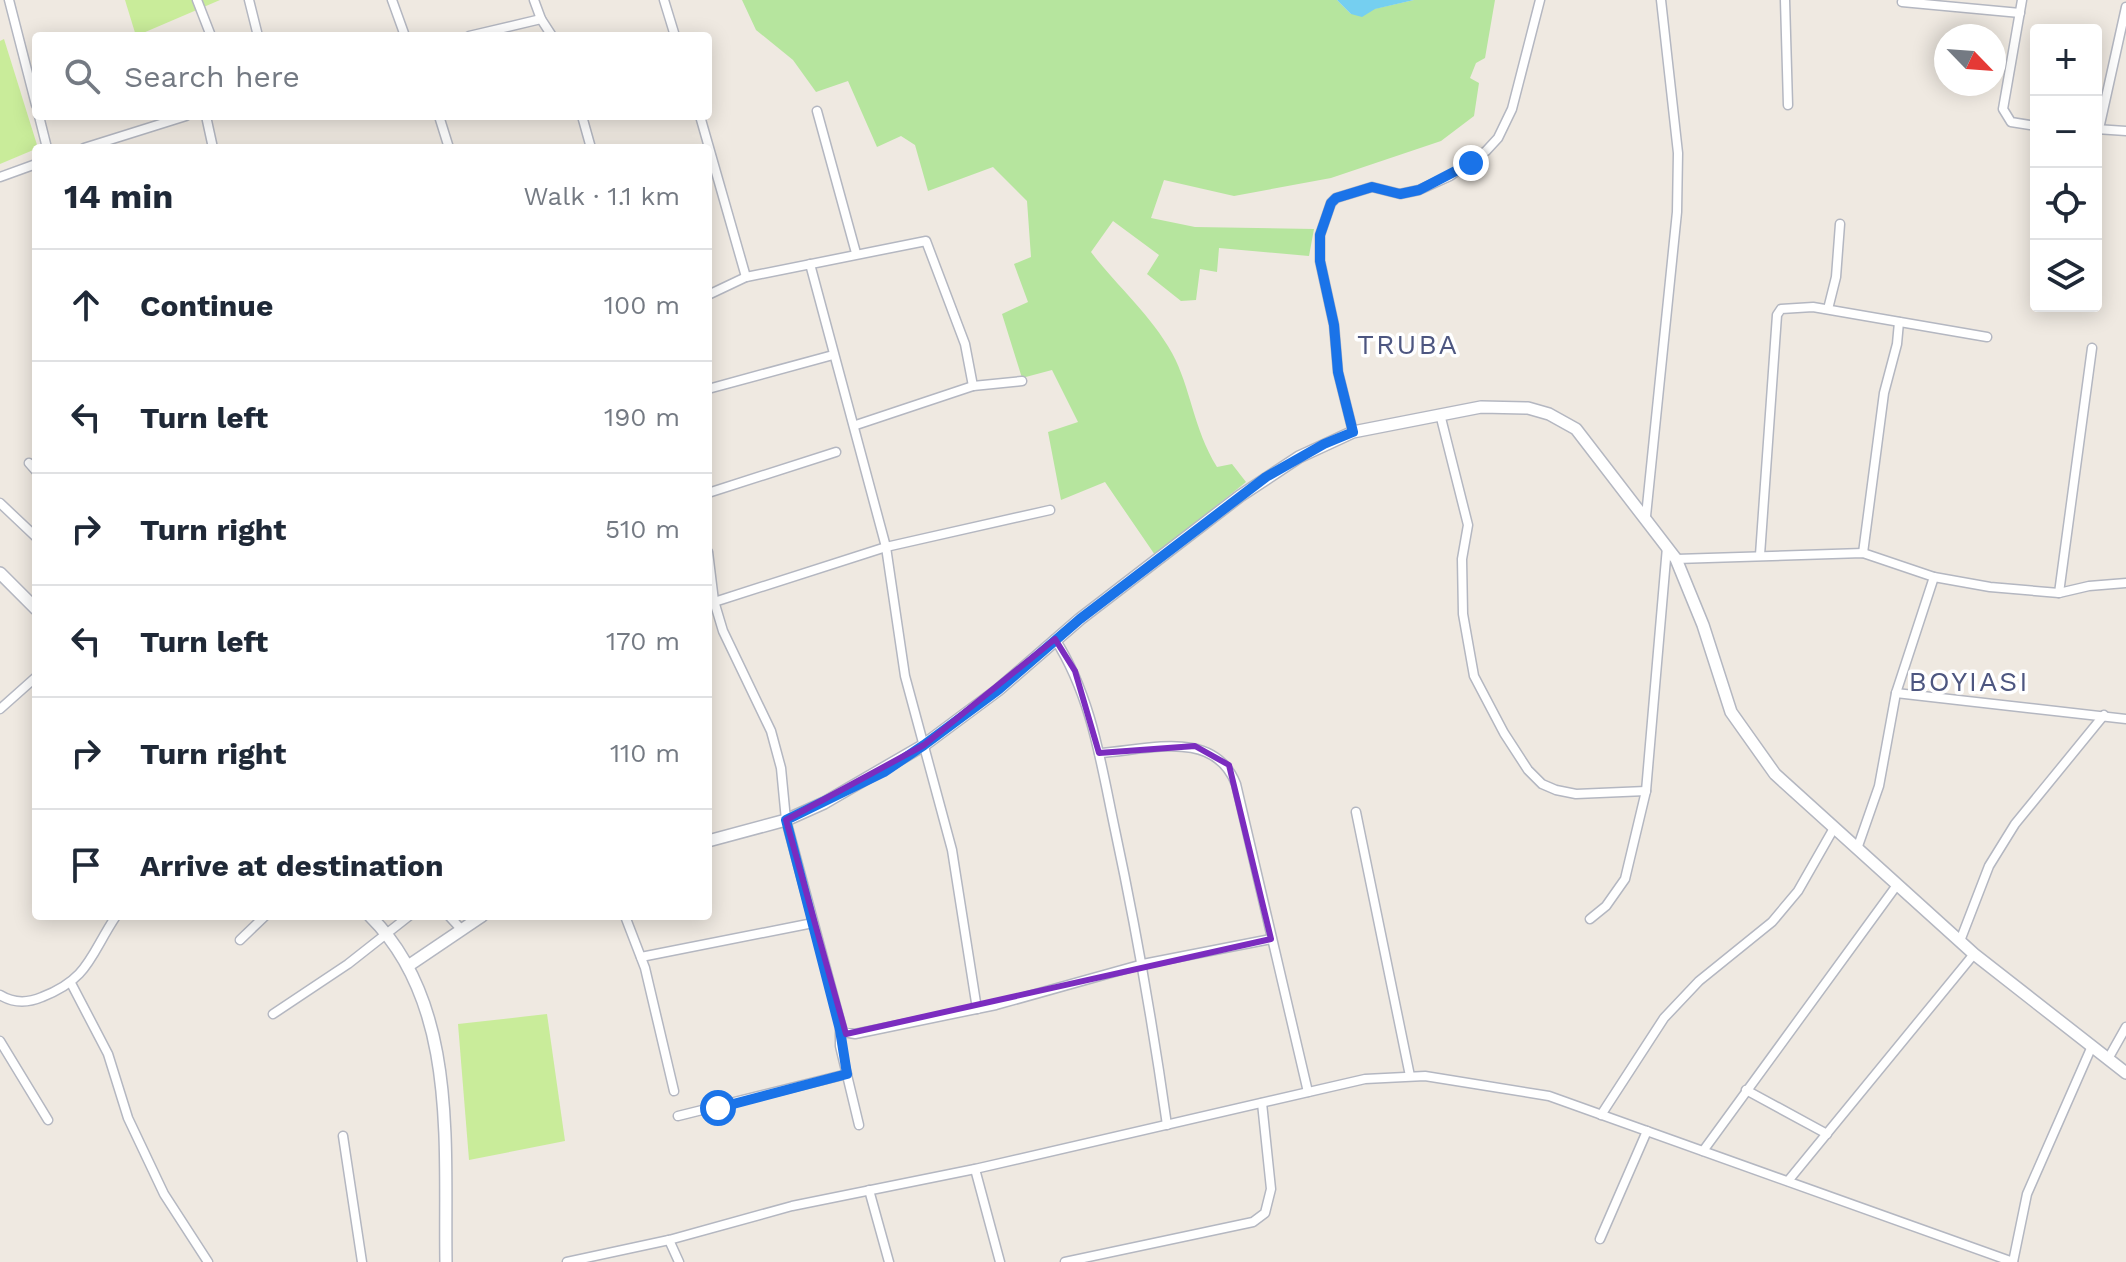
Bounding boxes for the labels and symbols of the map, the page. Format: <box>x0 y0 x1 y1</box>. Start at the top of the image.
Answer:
north arrow <box>1934 24 2006 96</box>
route end <box>1453 145 1489 181</box>
district label: TRUBA <box>1357 328 1459 361</box>
district label: BOYIASI <box>1909 665 2029 698</box>
route start <box>700 1090 736 1126</box>

